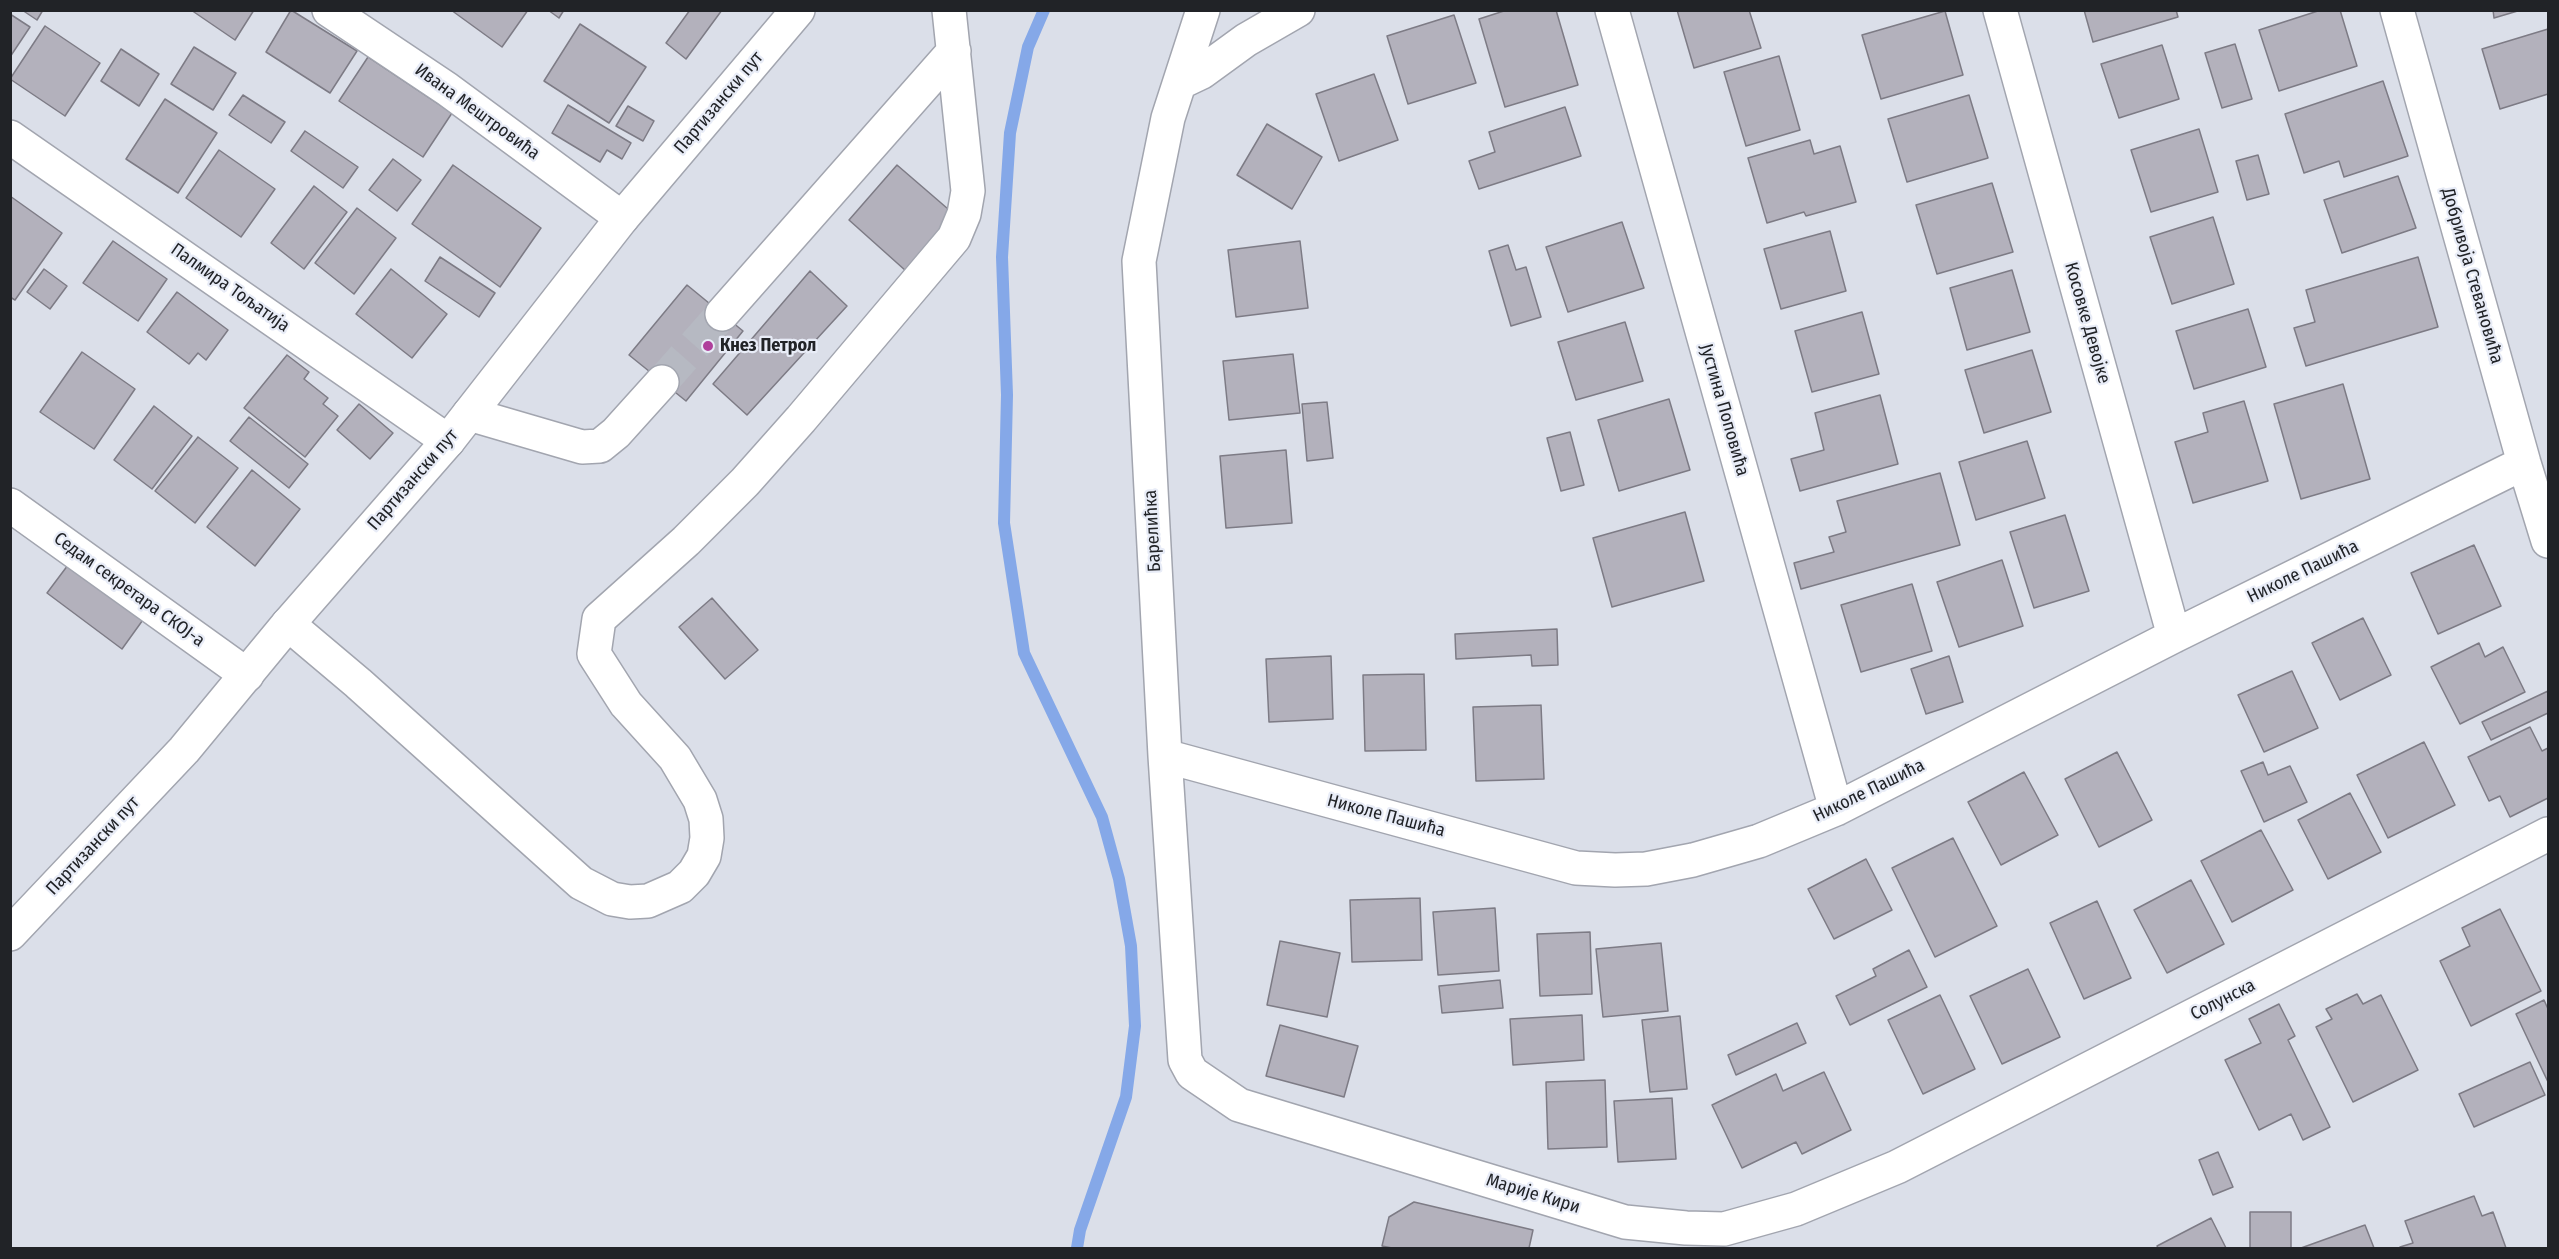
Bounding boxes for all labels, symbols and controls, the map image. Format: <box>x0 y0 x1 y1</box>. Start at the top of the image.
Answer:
street label: Партизански пут <box>670 47 768 159</box>
street label: Ивана Мештровића <box>410 59 544 165</box>
street label: Добривоја Стевановића <box>2437 186 2507 366</box>
street label: Палмира Тољатија <box>166 239 294 337</box>
street label: Косовке Девојке <box>2059 260 2115 386</box>
place label: Кнез Петрол <box>720 335 816 357</box>
marker: Кнез Петрол <box>701 339 715 353</box>
street label: Јустина Поповића <box>1695 341 1753 479</box>
street label: Партизански пут <box>363 425 463 535</box>
street label: Барелићка <box>1140 489 1166 573</box>
street label: Седам секретара СКОЈ-а <box>49 528 209 652</box>
street label: Николе Пашића <box>2244 536 2362 608</box>
street label: Николе Пашића <box>1810 755 1928 827</box>
street label: Николе Пашића <box>1325 790 1447 842</box>
street label: Партизански пут <box>42 792 144 900</box>
street label: Солунска <box>2187 975 2259 1025</box>
street label: Марије Кири <box>1483 1169 1583 1219</box>

